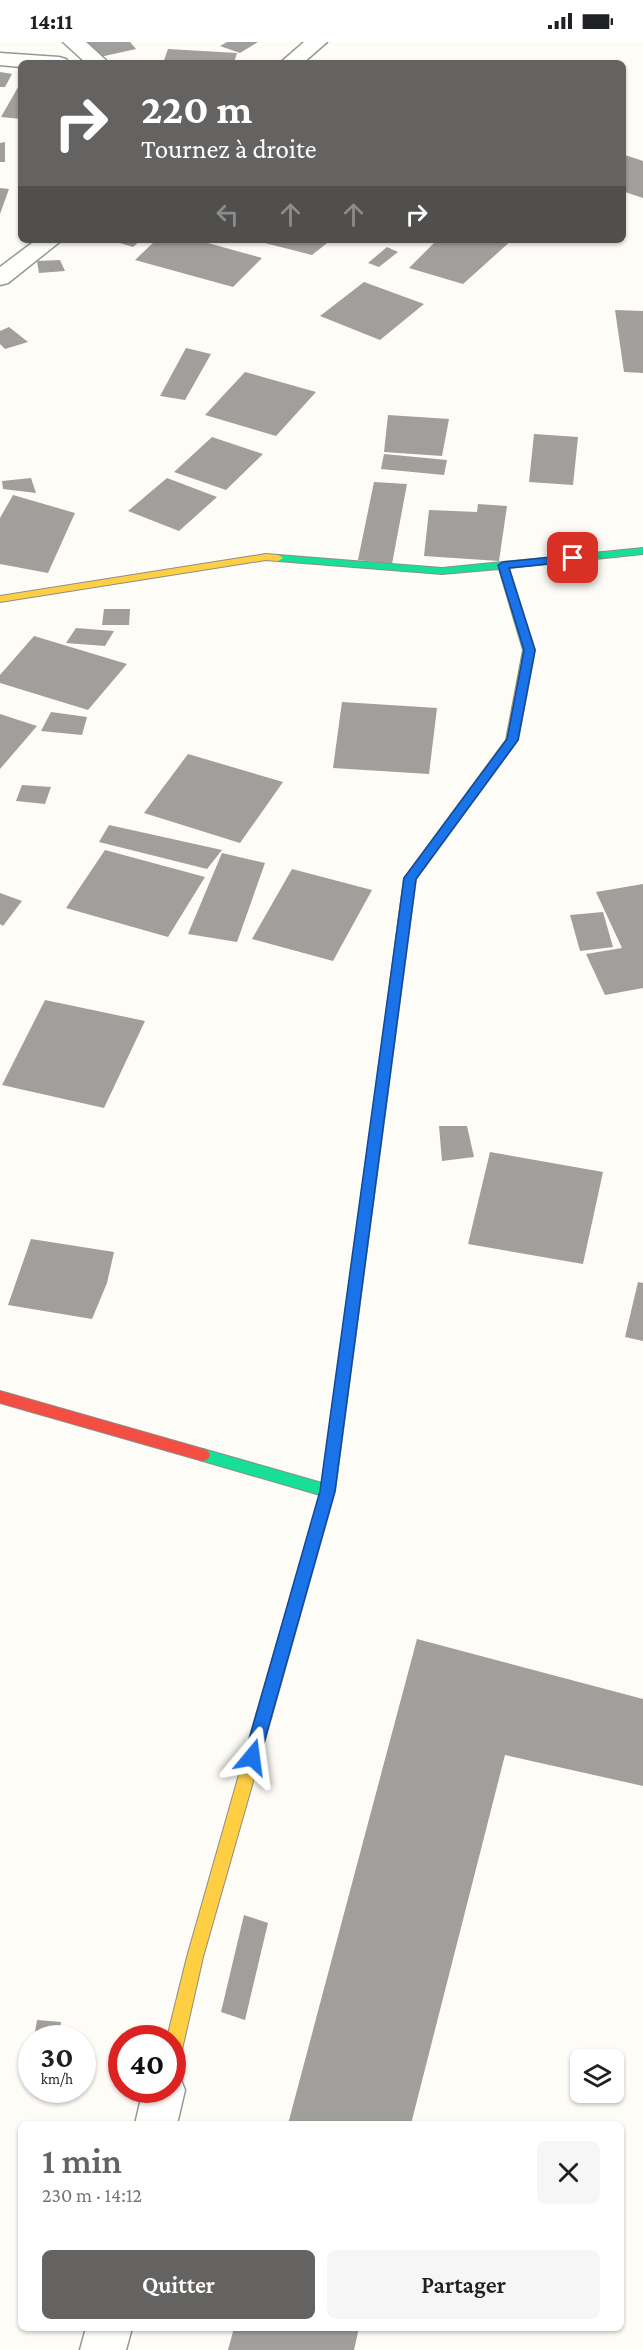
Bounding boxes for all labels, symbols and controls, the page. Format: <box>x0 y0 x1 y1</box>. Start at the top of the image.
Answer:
text: 14:11 <box>30 9 73 34</box>
icon: right <box>42 84 120 162</box>
text: 220 m <box>141 85 252 132</box>
text: Tournez à droite <box>141 134 317 164</box>
icon: left <box>211 198 244 231</box>
icon: ahead <box>274 198 307 231</box>
icon: ahead <box>337 198 370 231</box>
icon: right <box>400 198 433 231</box>
pin <box>547 532 598 583</box>
icon: arrive <box>556 541 589 574</box>
position arrow <box>220 1725 284 1789</box>
speed limit sign: 40 <box>108 2025 186 2103</box>
text: 30 <box>41 2040 73 2073</box>
map controls <box>570 2049 624 2103</box>
button: layers <box>570 2049 624 2103</box>
text: km/h <box>41 2071 73 2087</box>
text: 1 min <box>42 2141 122 2181</box>
button: close <box>537 2141 600 2204</box>
text: 230 m · 14:12 <box>42 2184 142 2206</box>
button: Quitter <box>42 2250 315 2319</box>
button: Partager <box>327 2250 600 2319</box>

